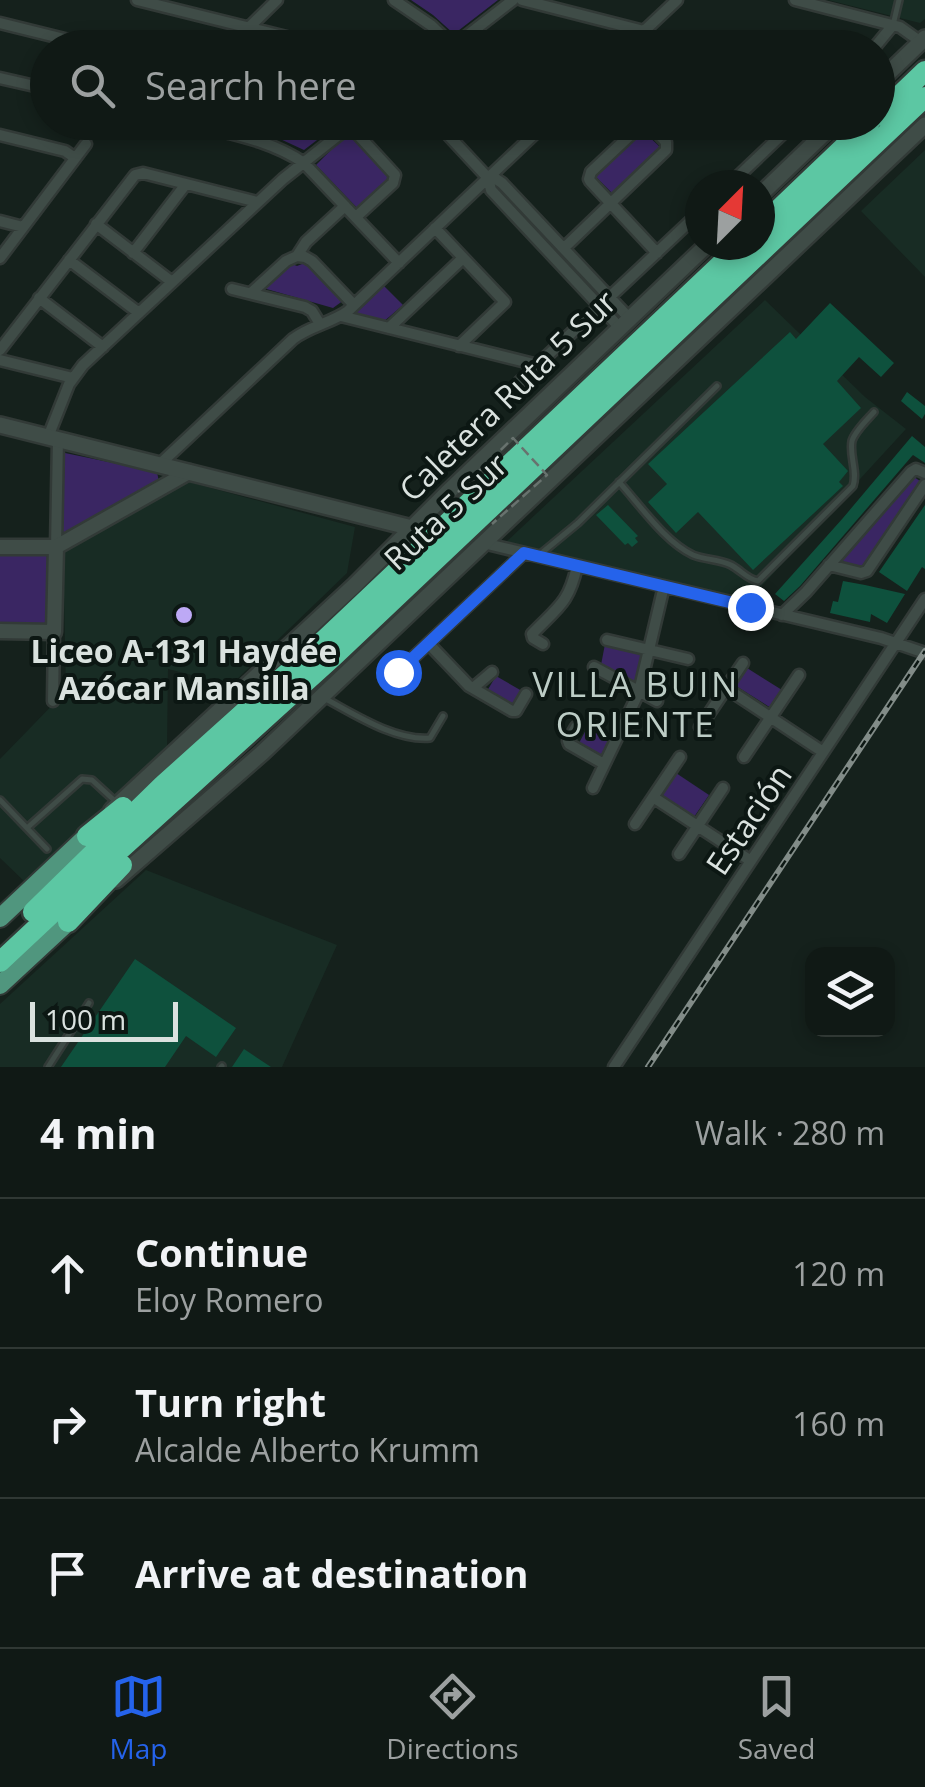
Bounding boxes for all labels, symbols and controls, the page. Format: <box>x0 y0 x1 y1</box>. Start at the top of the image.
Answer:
search box <box>30 30 895 140</box>
icon: search <box>65 58 120 113</box>
text: Search here <box>145 59 357 111</box>
north arrow <box>685 170 775 260</box>
street label: Caletera Ruta 5 Sur <box>389 280 625 510</box>
street label: Ruta 5 Sur <box>374 443 516 579</box>
route end <box>728 585 774 631</box>
marker: Liceo A-131 Haydée Azócar Mansilla <box>173 604 195 626</box>
place label: Liceo A-131 Haydée Azócar Mansilla <box>31 629 337 709</box>
route start <box>376 650 422 696</box>
district label: VILLA BUIN ORIENTE <box>532 660 740 747</box>
street label: Estación <box>695 755 801 883</box>
map controls <box>805 947 895 1037</box>
button: layers <box>805 947 895 1037</box>
scale bar <box>30 997 178 1042</box>
text: 100 m <box>45 1000 126 1038</box>
text: 4 min <box>40 1104 157 1161</box>
text: Walk · 280 m <box>695 1111 885 1154</box>
text: Continue <box>135 1226 308 1278</box>
icon: ahead <box>40 1246 95 1301</box>
text: 120 m <box>792 1252 885 1295</box>
text: Eloy Romero <box>135 1278 323 1321</box>
text: Turn right <box>135 1376 326 1428</box>
icon: right <box>40 1396 95 1451</box>
text: 160 m <box>792 1402 885 1445</box>
text: Alcalde Alberto Krumm <box>135 1428 480 1471</box>
icon: arrive <box>40 1546 95 1601</box>
text: Arrive at destination <box>135 1547 529 1599</box>
tab: Map <box>109 1669 167 1767</box>
tab: Directions <box>386 1669 519 1767</box>
tab: Saved <box>738 1669 815 1767</box>

